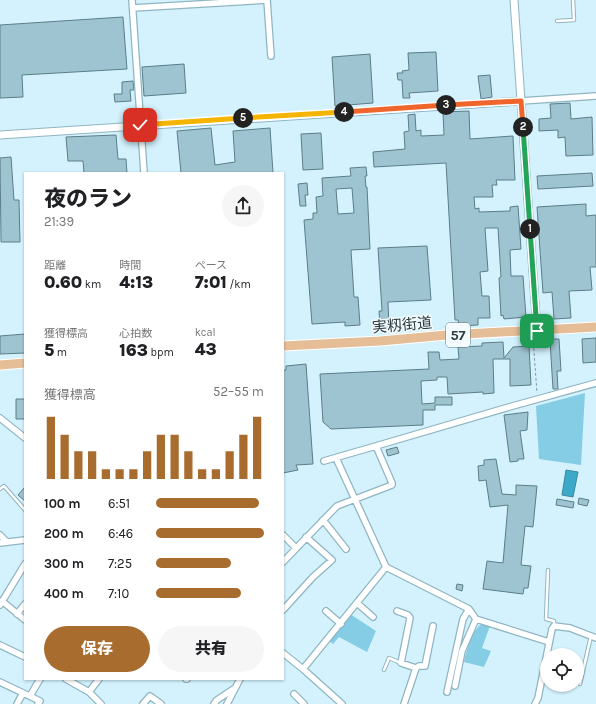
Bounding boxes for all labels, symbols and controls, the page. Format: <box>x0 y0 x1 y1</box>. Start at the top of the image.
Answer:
pin: 3 <box>436 95 456 115</box>
text: 3 <box>443 98 449 111</box>
pin: 4 <box>334 102 354 122</box>
text: 4 <box>341 105 347 118</box>
pin <box>123 108 157 142</box>
pin: 5 <box>233 108 253 128</box>
text: 5 <box>240 111 246 124</box>
icon: check <box>129 114 151 136</box>
pin: 2 <box>513 117 533 137</box>
text: 2 <box>520 120 526 133</box>
button: share <box>222 185 264 227</box>
text: 夜のラン <box>44 186 132 212</box>
text: 21:39 <box>44 214 74 229</box>
pin: 1 <box>520 219 540 239</box>
text: 1 <box>528 222 532 235</box>
text: 距離 <box>44 259 66 272</box>
text: 時間 <box>119 259 141 272</box>
text: ペース <box>195 259 227 272</box>
text: 0.60 <box>44 272 82 292</box>
text: 4:13 <box>119 272 153 292</box>
text: 7:01 <box>195 272 227 292</box>
text: km <box>82 278 101 291</box>
text: /km <box>227 278 251 291</box>
street label: 実籾街道 <box>371 313 433 337</box>
pin <box>520 314 554 348</box>
icon: arrive <box>526 320 548 342</box>
road number: 57 <box>446 323 470 347</box>
text: kcal <box>195 326 216 339</box>
text: 獲得標高 <box>44 327 88 340</box>
text: 心拍数 <box>119 327 152 340</box>
text: 43 <box>195 339 217 359</box>
text: 5 <box>44 340 54 360</box>
text: 163 <box>119 340 148 360</box>
text: m <box>54 346 67 359</box>
text: bpm <box>148 346 174 359</box>
text: 52–55 m <box>213 384 264 399</box>
text: 獲得標高 <box>44 387 96 402</box>
text: 100 m <box>44 496 81 511</box>
text: 6:51 <box>108 496 130 511</box>
text: 200 m <box>44 526 84 541</box>
text: 6:46 <box>108 526 133 541</box>
text: 300 m <box>44 556 84 571</box>
text: 7:25 <box>108 556 132 571</box>
text: 400 m <box>44 586 84 601</box>
text: 7:10 <box>108 586 129 601</box>
button: 保存 <box>44 626 150 672</box>
button: 共有 <box>158 626 264 672</box>
map controls <box>540 648 584 692</box>
button: locate <box>540 648 584 692</box>

